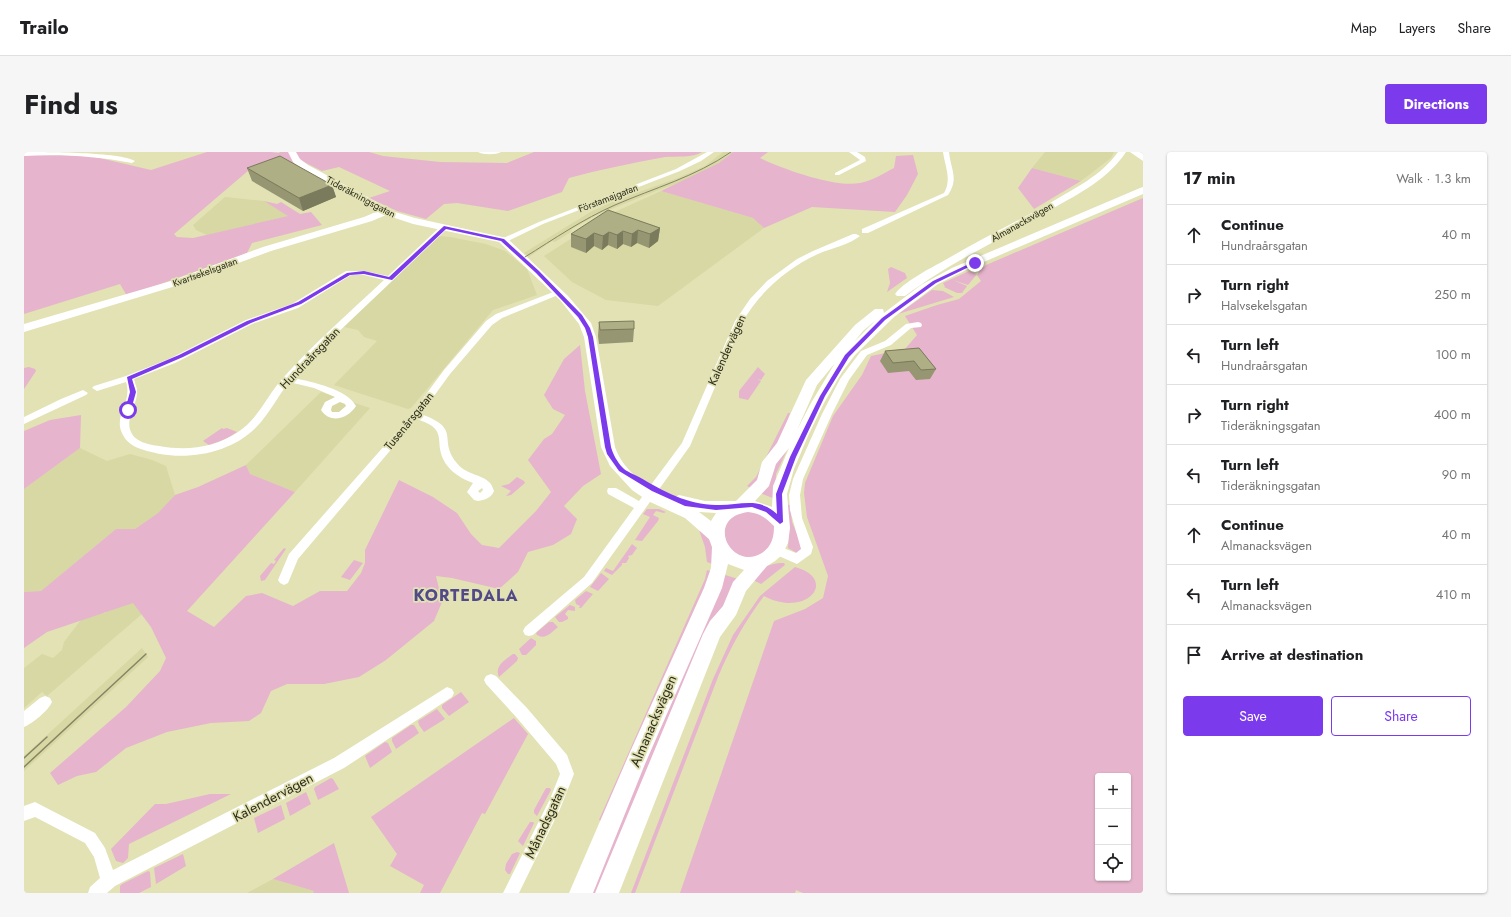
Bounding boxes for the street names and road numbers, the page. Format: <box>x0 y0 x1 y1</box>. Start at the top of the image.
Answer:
street label: Tideräkningsgatan <box>324 172 398 222</box>
street label: Förstamajgatan <box>576 180 640 216</box>
street label: Almanacksvägen <box>988 198 1056 246</box>
street label: Kvartsekelsgatan <box>170 253 240 291</box>
street label: Kalendervägen <box>703 312 751 388</box>
street label: Hundraårsgatan <box>276 323 344 393</box>
street label: Tusenårsgatan <box>380 388 438 454</box>
street label: Almanacksvägen <box>625 672 681 770</box>
street label: Kalendervägen <box>229 767 317 827</box>
street label: Månadsgatan <box>519 782 571 862</box>

